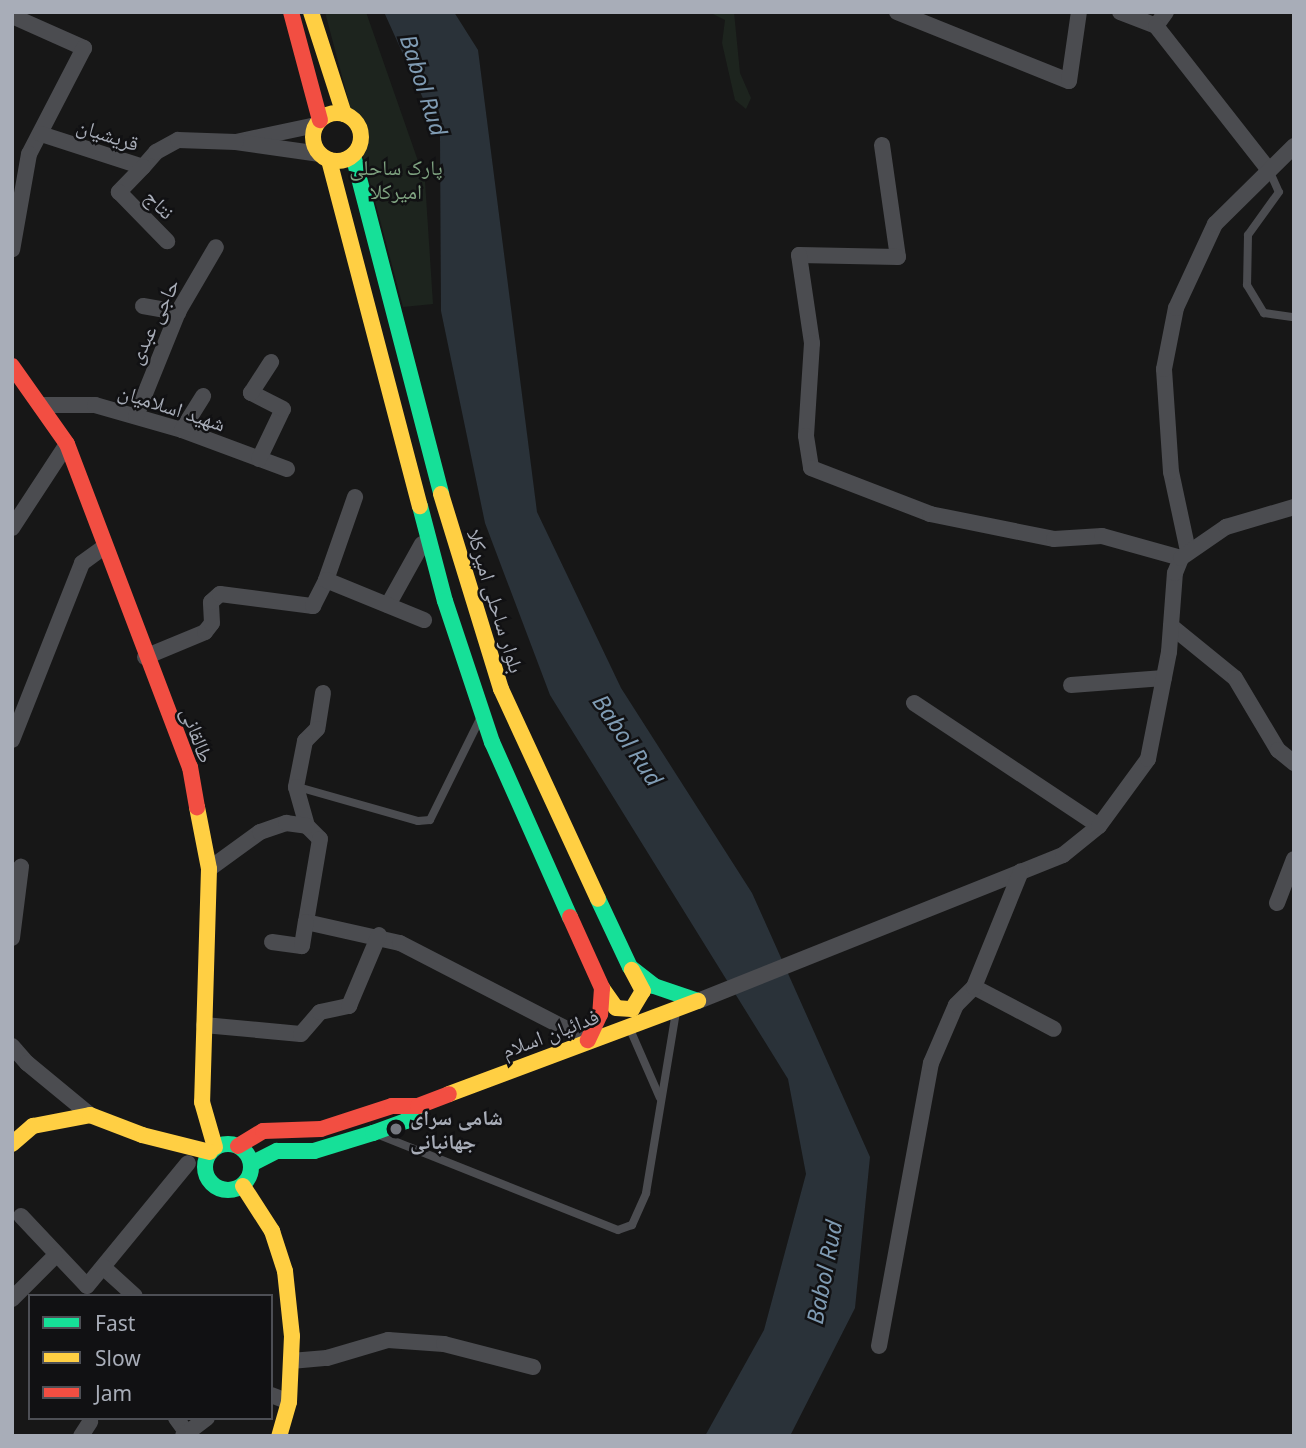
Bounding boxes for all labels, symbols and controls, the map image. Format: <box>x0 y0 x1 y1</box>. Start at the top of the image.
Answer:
water label: Babol Rud <box>395 31 453 139</box>
street label: قریشیان <box>74 112 142 156</box>
park label: پارک ساحلی امیرکلا <box>349 154 443 204</box>
street label: نتاج <box>140 184 180 224</box>
street label: حاجی عبدی <box>122 274 184 368</box>
street label: شهید اسلامیان <box>115 378 229 436</box>
street label: بلوار ساحلی امیرکلا <box>462 526 530 676</box>
water label: Babol Rud <box>587 689 669 791</box>
street label: طالقانی <box>176 704 220 766</box>
street label: فدائیان اسلام <box>498 1003 602 1063</box>
place label: شامی سرای جهانبانی <box>410 1104 503 1154</box>
marker: شامی سرای جهانبانی <box>388 1121 404 1137</box>
water label: Babol Rud <box>800 1218 848 1326</box>
legend <box>28 1294 273 1420</box>
text: Fast <box>95 1309 135 1337</box>
text: Slow <box>95 1344 141 1372</box>
text: Jam <box>95 1379 132 1407</box>

